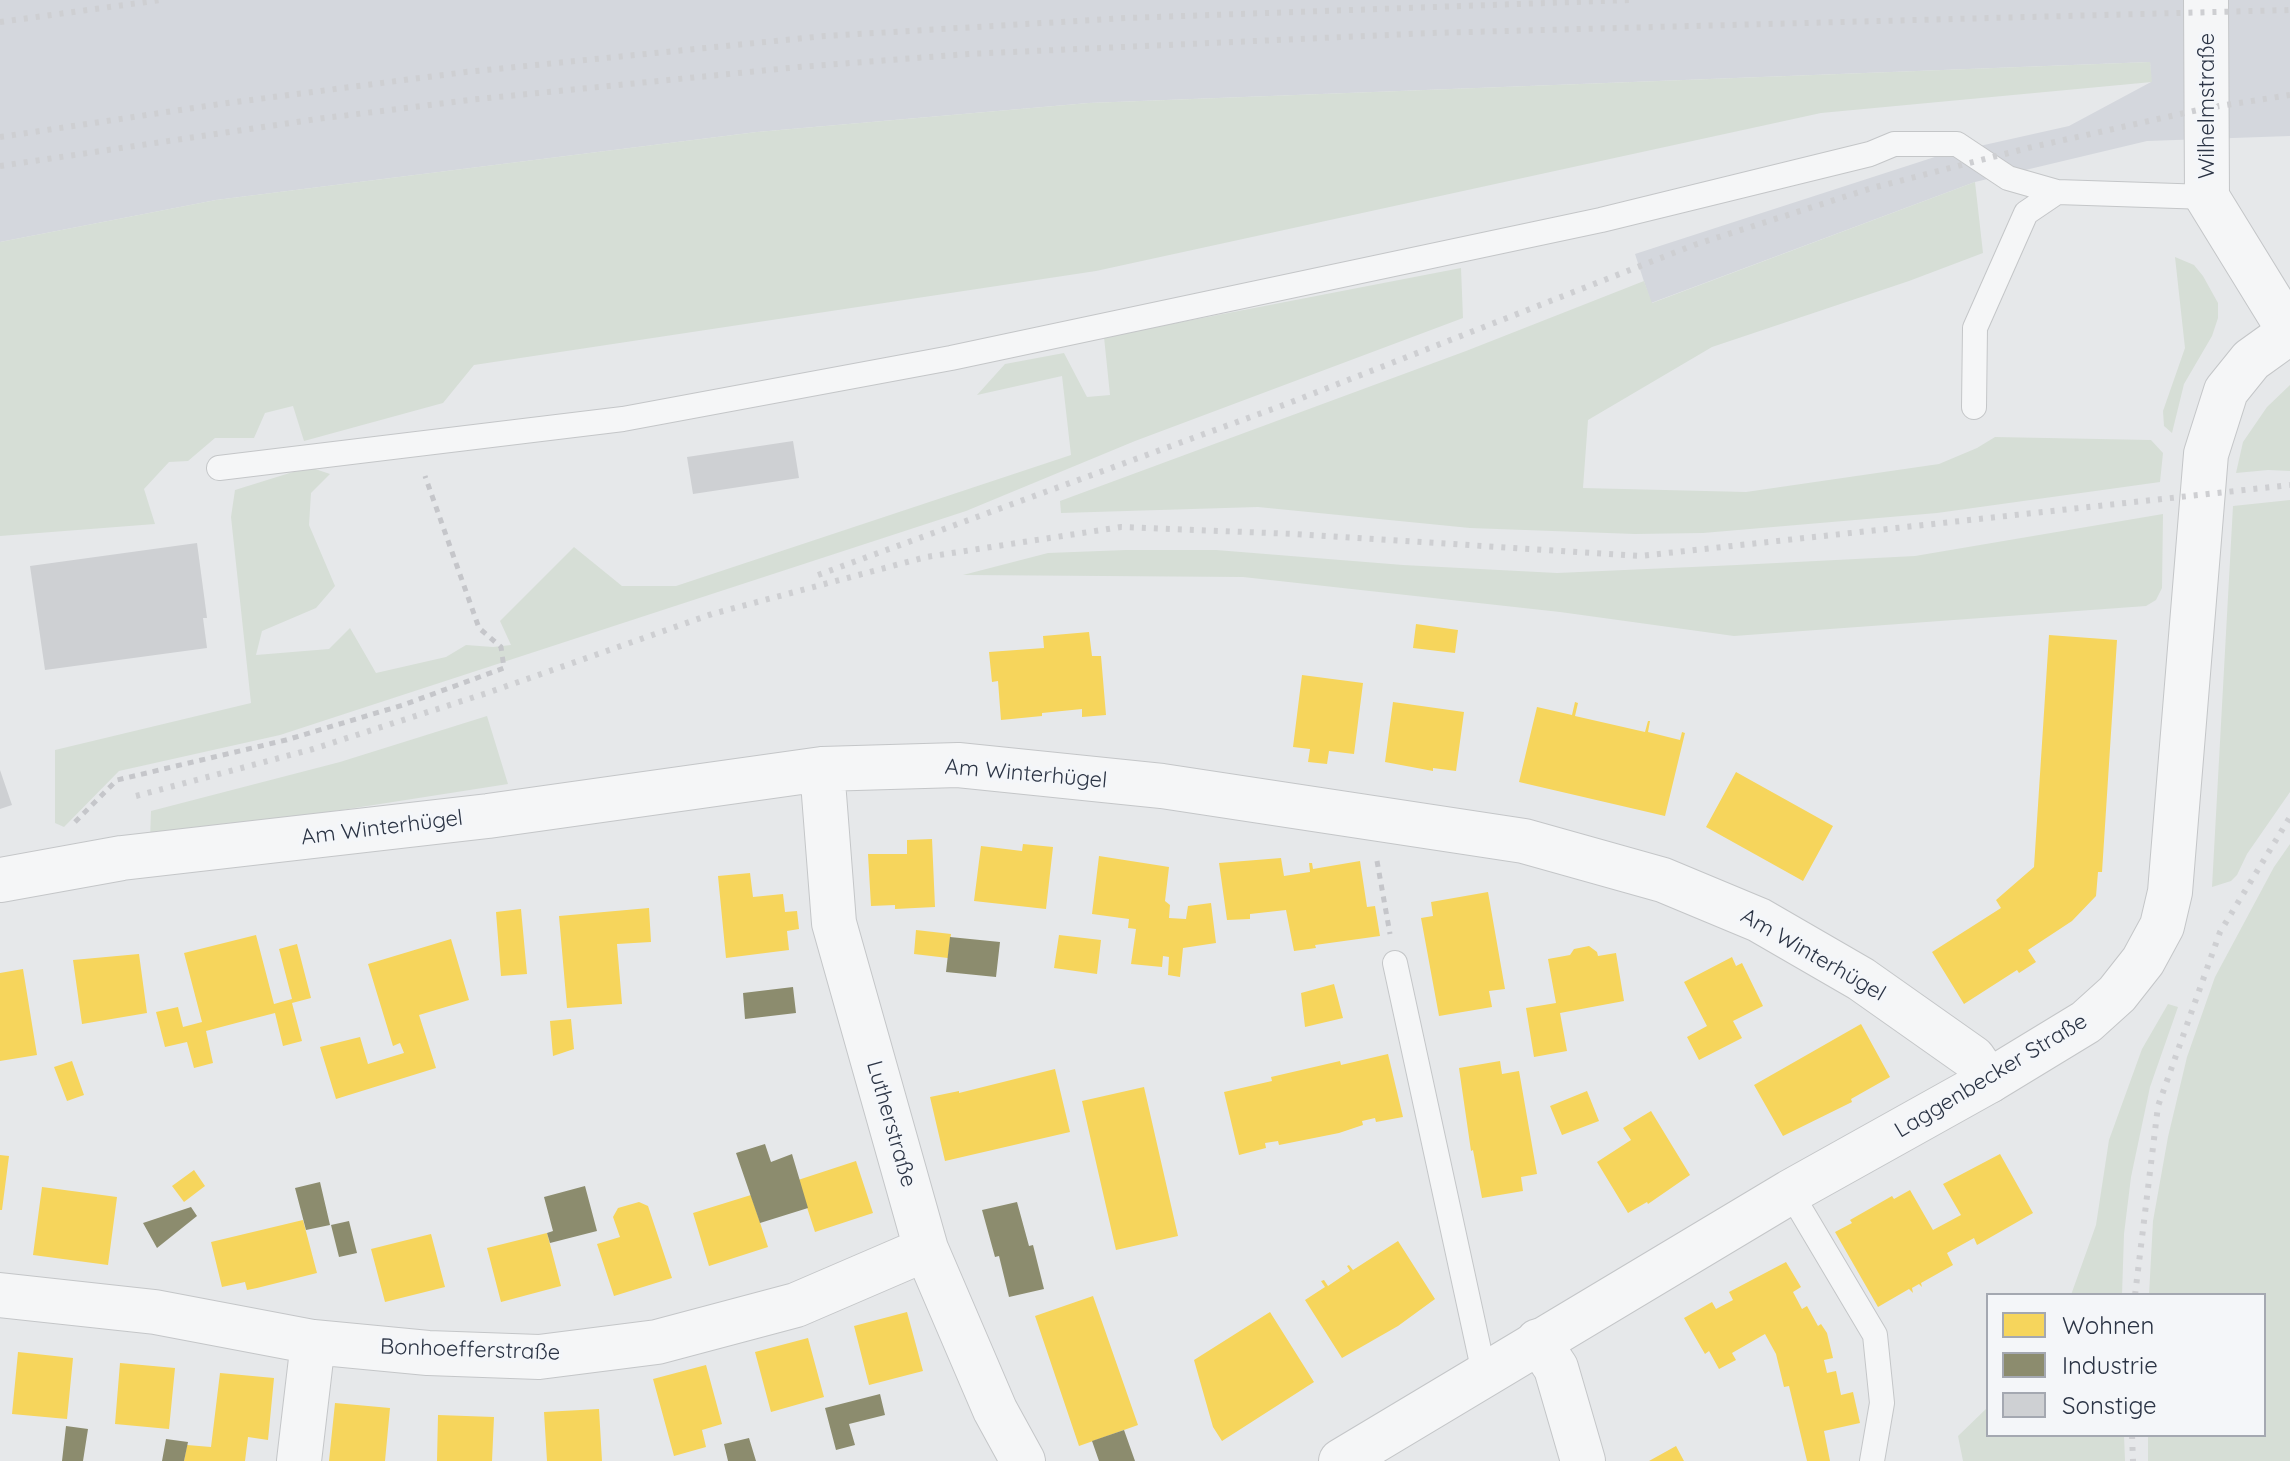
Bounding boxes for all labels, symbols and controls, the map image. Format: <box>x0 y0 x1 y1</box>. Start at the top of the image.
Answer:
street label: Wilhelmstraße <box>2194 33 2220 179</box>
street label: Am Winterhügel <box>944 754 1108 794</box>
street label: Am Winterhügel <box>300 805 464 851</box>
street label: Am Winterhügel <box>1736 903 1890 1007</box>
street label: Laggenbecker Straße <box>1890 1008 2092 1144</box>
street label: Lutherstraße <box>860 1058 922 1190</box>
legend <box>1986 1293 2266 1437</box>
text: Wohnen <box>2062 1310 2154 1340</box>
street label: Bonhoefferstraße <box>379 1334 561 1366</box>
text: Industrie <box>2062 1350 2158 1380</box>
text: Sonstige <box>2062 1390 2156 1420</box>

